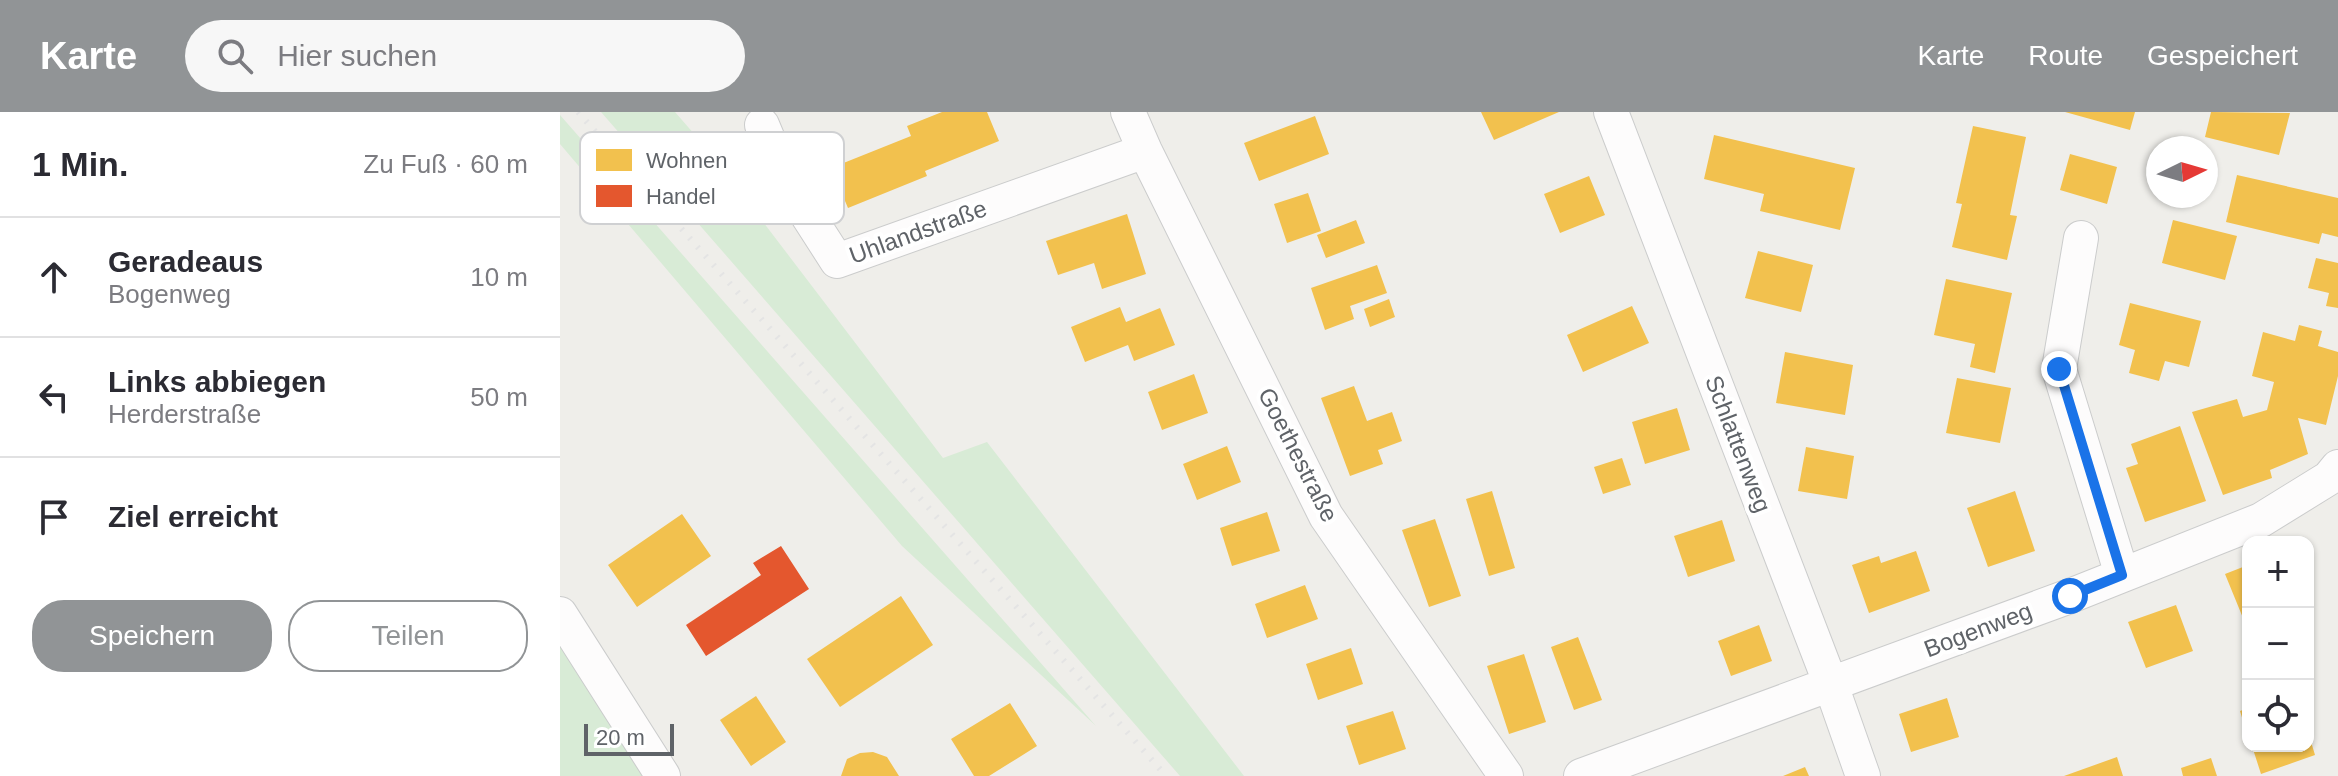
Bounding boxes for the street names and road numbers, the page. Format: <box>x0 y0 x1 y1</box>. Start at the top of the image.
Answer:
street label: Uhlandstraße <box>846 194 990 269</box>
street label: Schlattenweg <box>1700 372 1777 516</box>
street label: Goethestraße <box>1253 383 1344 526</box>
street label: Bogenweg <box>1920 597 2036 662</box>

